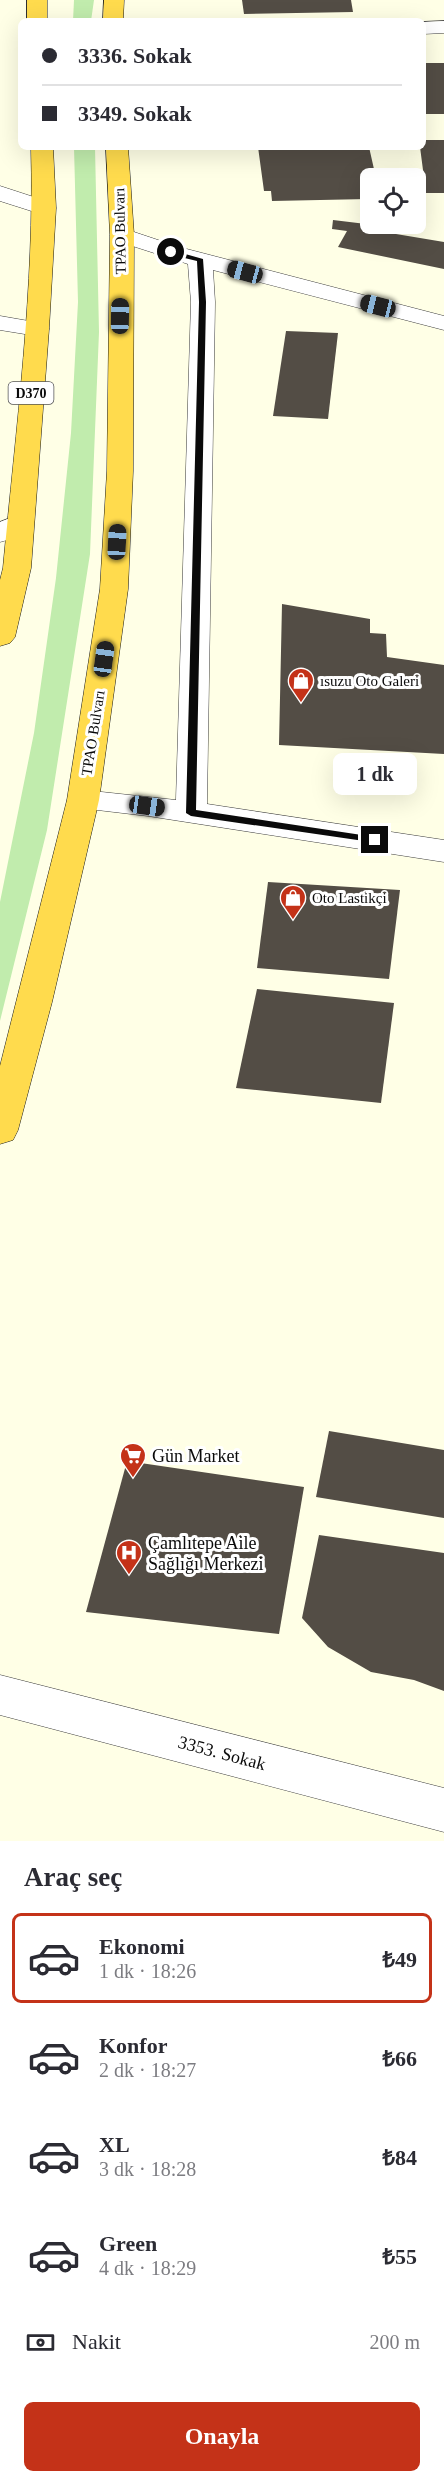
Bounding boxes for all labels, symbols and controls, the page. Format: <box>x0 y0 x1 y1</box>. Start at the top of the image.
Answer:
text: 3336. Sokak <box>78 43 192 68</box>
text: 3349. Sokak <box>78 101 192 126</box>
map controls <box>360 168 426 234</box>
button: locate <box>360 168 426 234</box>
street label: TPAO Bulvarı <box>111 188 129 274</box>
route start <box>157 238 184 265</box>
car <box>225 259 265 285</box>
car <box>358 293 398 319</box>
car <box>111 298 129 334</box>
road number: D370 <box>9 382 54 404</box>
car <box>107 524 127 560</box>
car <box>93 640 115 678</box>
shop icon: ısuzu Oto Galeri <box>286 666 316 704</box>
place label: ısuzu Oto Galeri <box>320 673 419 689</box>
street label: TPAO Bulvarı <box>78 689 108 777</box>
callout: 1 dk <box>333 753 417 795</box>
text: 1 dk <box>356 763 394 785</box>
car <box>128 795 166 817</box>
route end <box>361 826 388 853</box>
shop icon: Oto Lastikçi <box>278 883 308 921</box>
place label: Oto Lastikçi <box>312 890 387 906</box>
supermarket icon: Gün Market <box>118 1441 148 1479</box>
place label: Gün Market <box>152 1446 239 1466</box>
place label: Çamlıtepe Aile Sağlığı Merkezi <box>148 1533 263 1574</box>
hospital icon: Çamlıtepe Aile Sağlığı Merkezi <box>114 1538 144 1576</box>
street label: 3353. Sokak <box>176 1732 268 1774</box>
text: Araç seç <box>24 1862 122 1892</box>
icon: car <box>27 1931 81 1985</box>
text: Ekonomi <box>99 1934 185 1959</box>
text: ₺49 <box>382 1947 417 1972</box>
text: 1 dk · 18:26 <box>99 1960 196 1982</box>
icon: car <box>27 2030 81 2084</box>
text: Konfor <box>99 2033 167 2058</box>
text: ₺66 <box>382 2046 417 2071</box>
text: 2 dk · 18:27 <box>99 2059 196 2081</box>
icon: car <box>27 2129 81 2183</box>
text: XL <box>99 2132 130 2157</box>
text: ₺84 <box>382 2145 417 2170</box>
text: 3 dk · 18:28 <box>99 2158 196 2180</box>
icon: car <box>27 2228 81 2282</box>
text: Green <box>99 2231 157 2256</box>
text: ₺55 <box>382 2244 417 2269</box>
text: 4 dk · 18:29 <box>99 2257 196 2279</box>
icon: cash <box>24 2326 57 2359</box>
text: Nakit <box>72 2329 121 2354</box>
text: 200 m <box>369 2331 420 2353</box>
button: Onayla <box>24 2402 420 2471</box>

